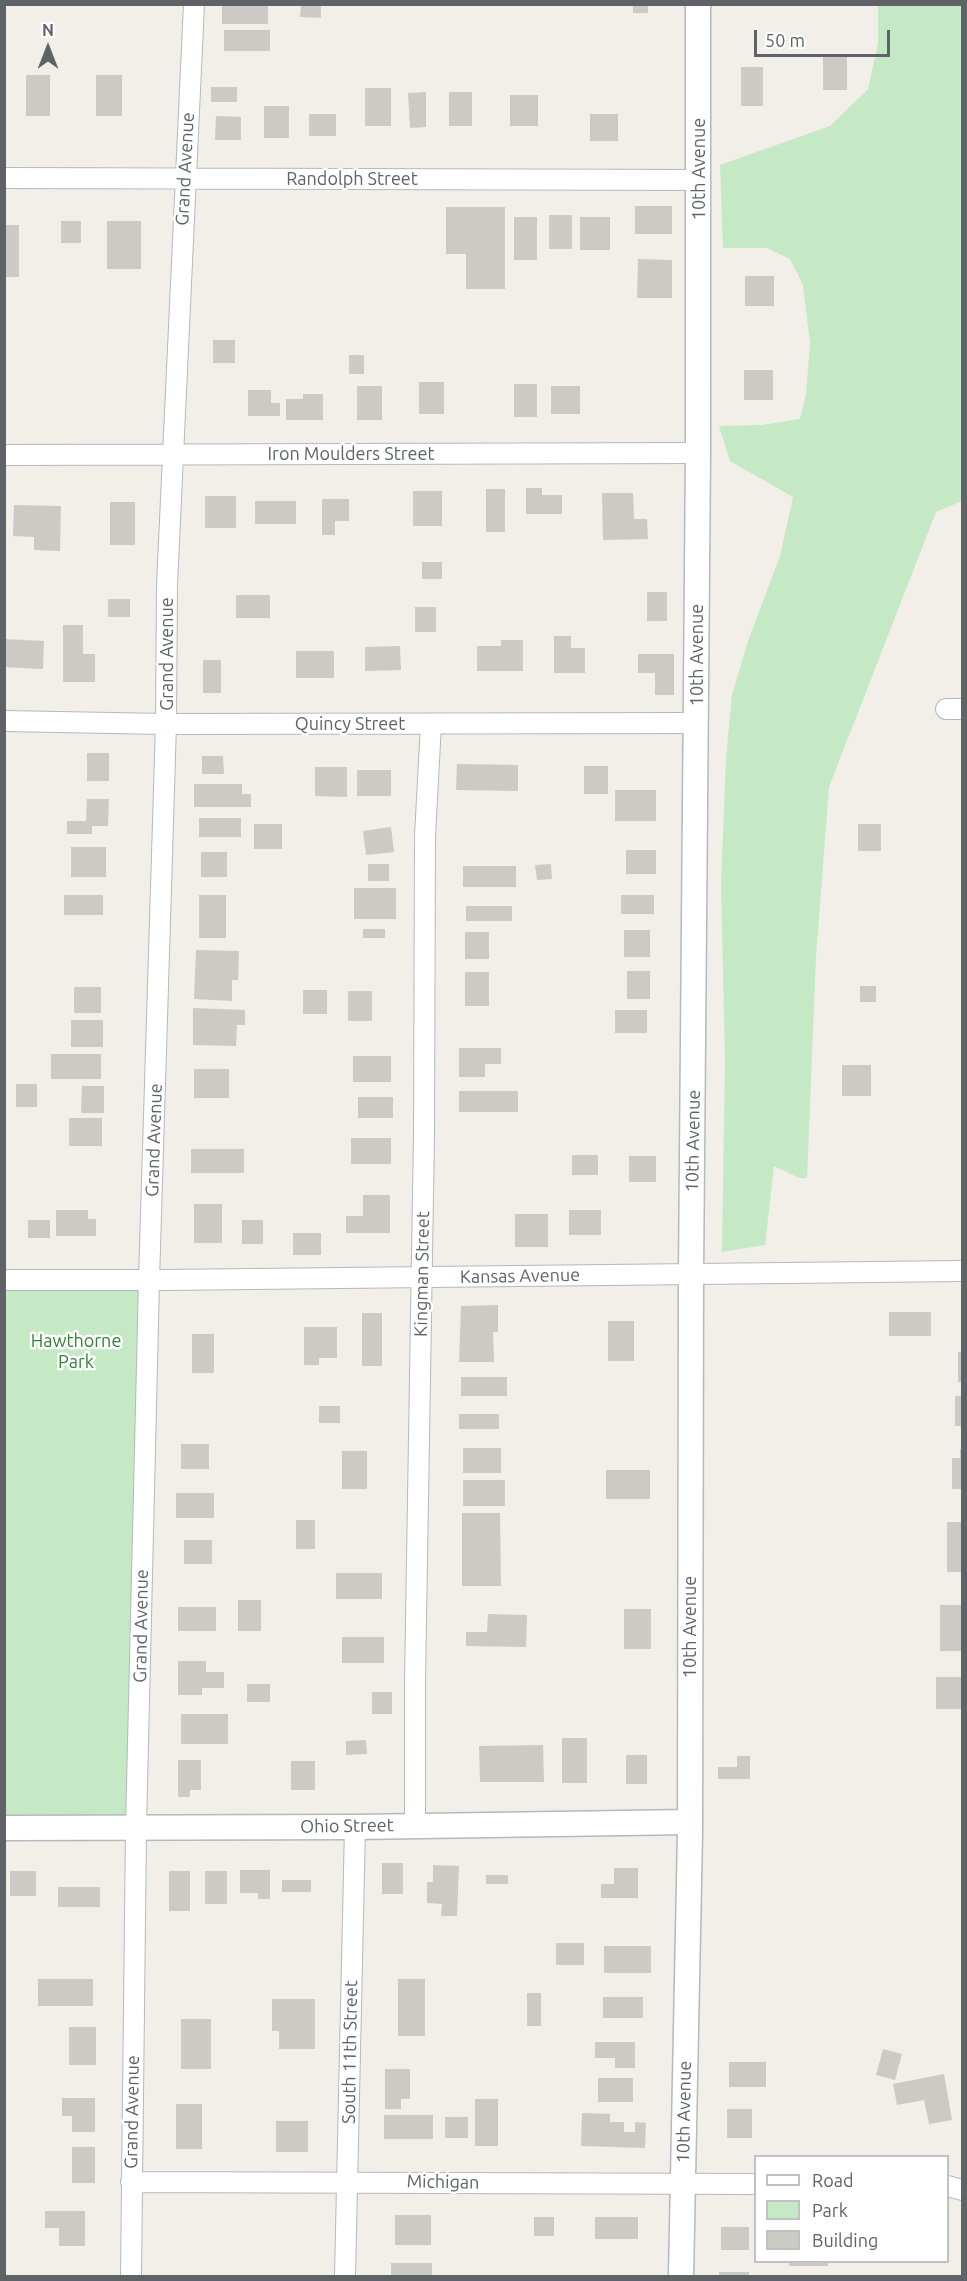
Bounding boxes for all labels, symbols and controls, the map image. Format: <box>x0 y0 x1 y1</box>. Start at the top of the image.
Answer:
north arrow <box>18 18 78 78</box>
scale bar <box>757 18 894 56</box>
text: N <box>42 21 54 39</box>
text: 50 m <box>765 30 805 50</box>
street label: Grand Avenue <box>171 112 199 226</box>
street label: 10th Avenue <box>688 118 710 220</box>
street label: Randolph Street <box>286 168 418 190</box>
street label: Iron Moulders Street <box>268 443 434 465</box>
street label: Grand Avenue <box>156 597 178 711</box>
street label: 10th Avenue <box>686 604 708 706</box>
street label: Quincy Street <box>295 713 405 735</box>
street label: Grand Avenue <box>141 1083 167 1197</box>
street label: 10th Avenue <box>681 1090 705 1192</box>
street label: Kingman Street <box>410 1211 434 1337</box>
street label: Kansas Avenue <box>460 1264 580 1288</box>
park label: Hawthorne Park <box>31 1330 121 1372</box>
street label: Grand Avenue <box>129 1569 153 1683</box>
street label: 10th Avenue <box>679 1576 701 1678</box>
street label: Ohio Street <box>300 1814 394 1838</box>
street label: South 11th Street <box>338 1980 362 2124</box>
street label: Grand Avenue <box>120 2055 144 2169</box>
street label: 10th Avenue <box>672 2061 696 2163</box>
legend <box>754 2155 949 2263</box>
text: Road <box>812 2170 854 2190</box>
street label: Michigan <box>406 2171 480 2193</box>
text: Park <box>812 2200 848 2220</box>
text: Building <box>812 2230 878 2250</box>

